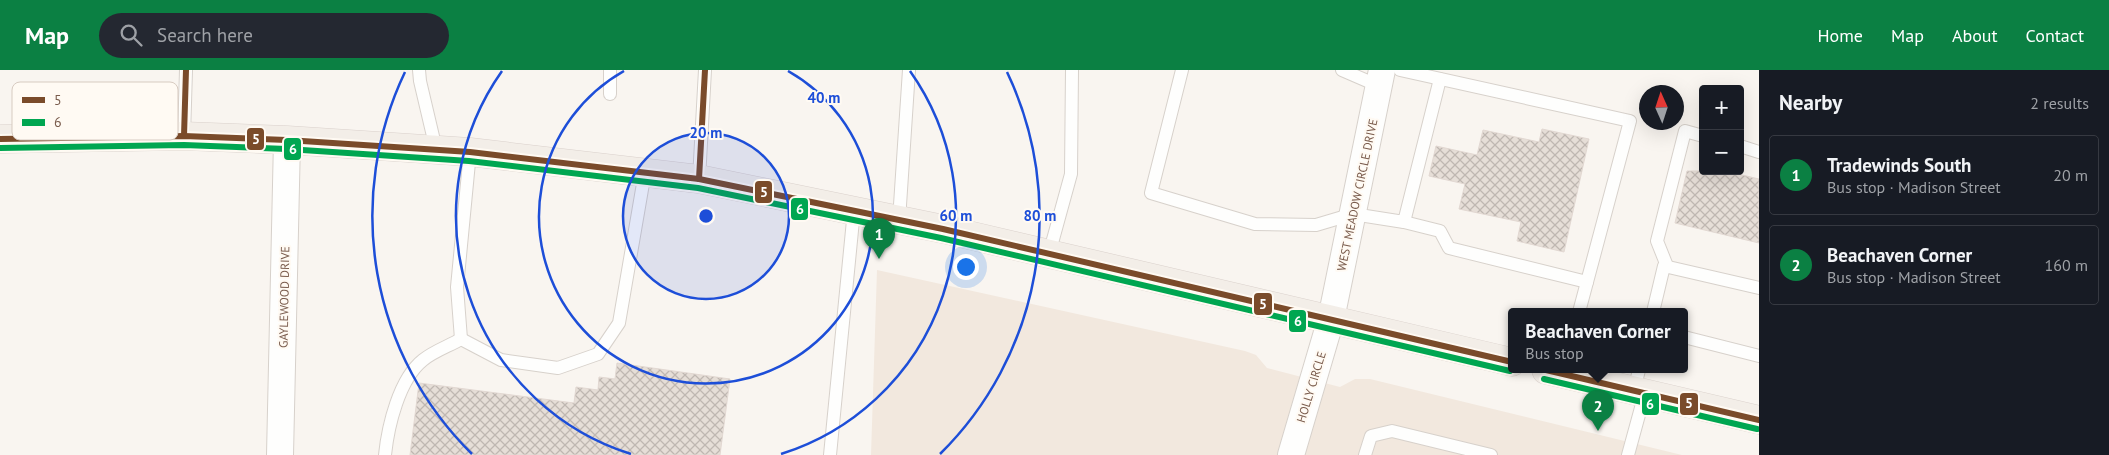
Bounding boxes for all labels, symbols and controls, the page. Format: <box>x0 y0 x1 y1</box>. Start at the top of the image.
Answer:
search box <box>99 13 449 58</box>
text: Map <box>25 20 69 51</box>
icon: search <box>117 21 145 49</box>
text: Search here <box>157 23 253 47</box>
text: Home <box>1817 24 1863 47</box>
text: Map <box>1891 24 1924 47</box>
text: About <box>1952 24 1998 47</box>
text: Contact <box>2026 24 2084 47</box>
legend <box>12 82 178 140</box>
north arrow <box>1639 85 1684 130</box>
map controls <box>1699 85 1744 175</box>
button: + <box>1699 85 1744 130</box>
text: 40 m <box>808 88 840 107</box>
text: Nearby <box>1779 89 1842 116</box>
text: 5 <box>54 91 62 109</box>
text: 2 results <box>2030 93 2089 113</box>
text: 6 <box>54 113 62 131</box>
street label: WEST MEADOW CIRCLE DRIVE <box>1334 118 1380 272</box>
text: 20 m <box>690 123 722 142</box>
line badge: 5 <box>246 127 265 151</box>
text: 5 <box>252 130 260 148</box>
button: − <box>1699 130 1744 175</box>
line badge: 6 <box>283 137 302 161</box>
text: 6 <box>289 140 297 158</box>
text: Tradewinds South <box>1827 153 1971 177</box>
text: 1 <box>1791 165 1801 185</box>
text: 20 m <box>2053 165 2088 185</box>
text: Bus stop · Madison Street <box>1827 177 2001 197</box>
line badge: 5 <box>754 180 773 204</box>
text: 5 <box>760 183 768 201</box>
line badge: 6 <box>790 197 809 221</box>
text: 6 <box>796 200 804 218</box>
text: 60 m <box>940 206 972 225</box>
text: 80 m <box>1024 206 1056 225</box>
centre of rings <box>697 207 715 225</box>
pin: 1 <box>863 218 895 259</box>
text: Beachaven Corner <box>1827 243 1972 267</box>
street label: GAYLEWOOD DRIVE <box>276 246 292 348</box>
your location <box>953 254 979 280</box>
text: 2 <box>1791 255 1801 275</box>
text: 160 m <box>2045 255 2088 275</box>
text: Bus stop · Madison Street <box>1827 267 2001 287</box>
line badge: 5 <box>1253 292 1273 316</box>
text: 5 <box>1259 295 1267 313</box>
popup <box>1508 308 1688 373</box>
line badge: 6 <box>1288 309 1307 333</box>
text: 6 <box>1294 312 1302 330</box>
text: Beachaven Corner <box>1525 319 1671 343</box>
text: Bus stop <box>1525 343 1584 363</box>
street label: HOLLY CIRCLE <box>1293 350 1329 424</box>
pin: 2 <box>1582 390 1614 431</box>
line badge: 6 <box>1641 392 1660 416</box>
line badge: 5 <box>1679 392 1699 416</box>
text: 5 <box>1685 394 1693 412</box>
text: 6 <box>1646 395 1654 413</box>

